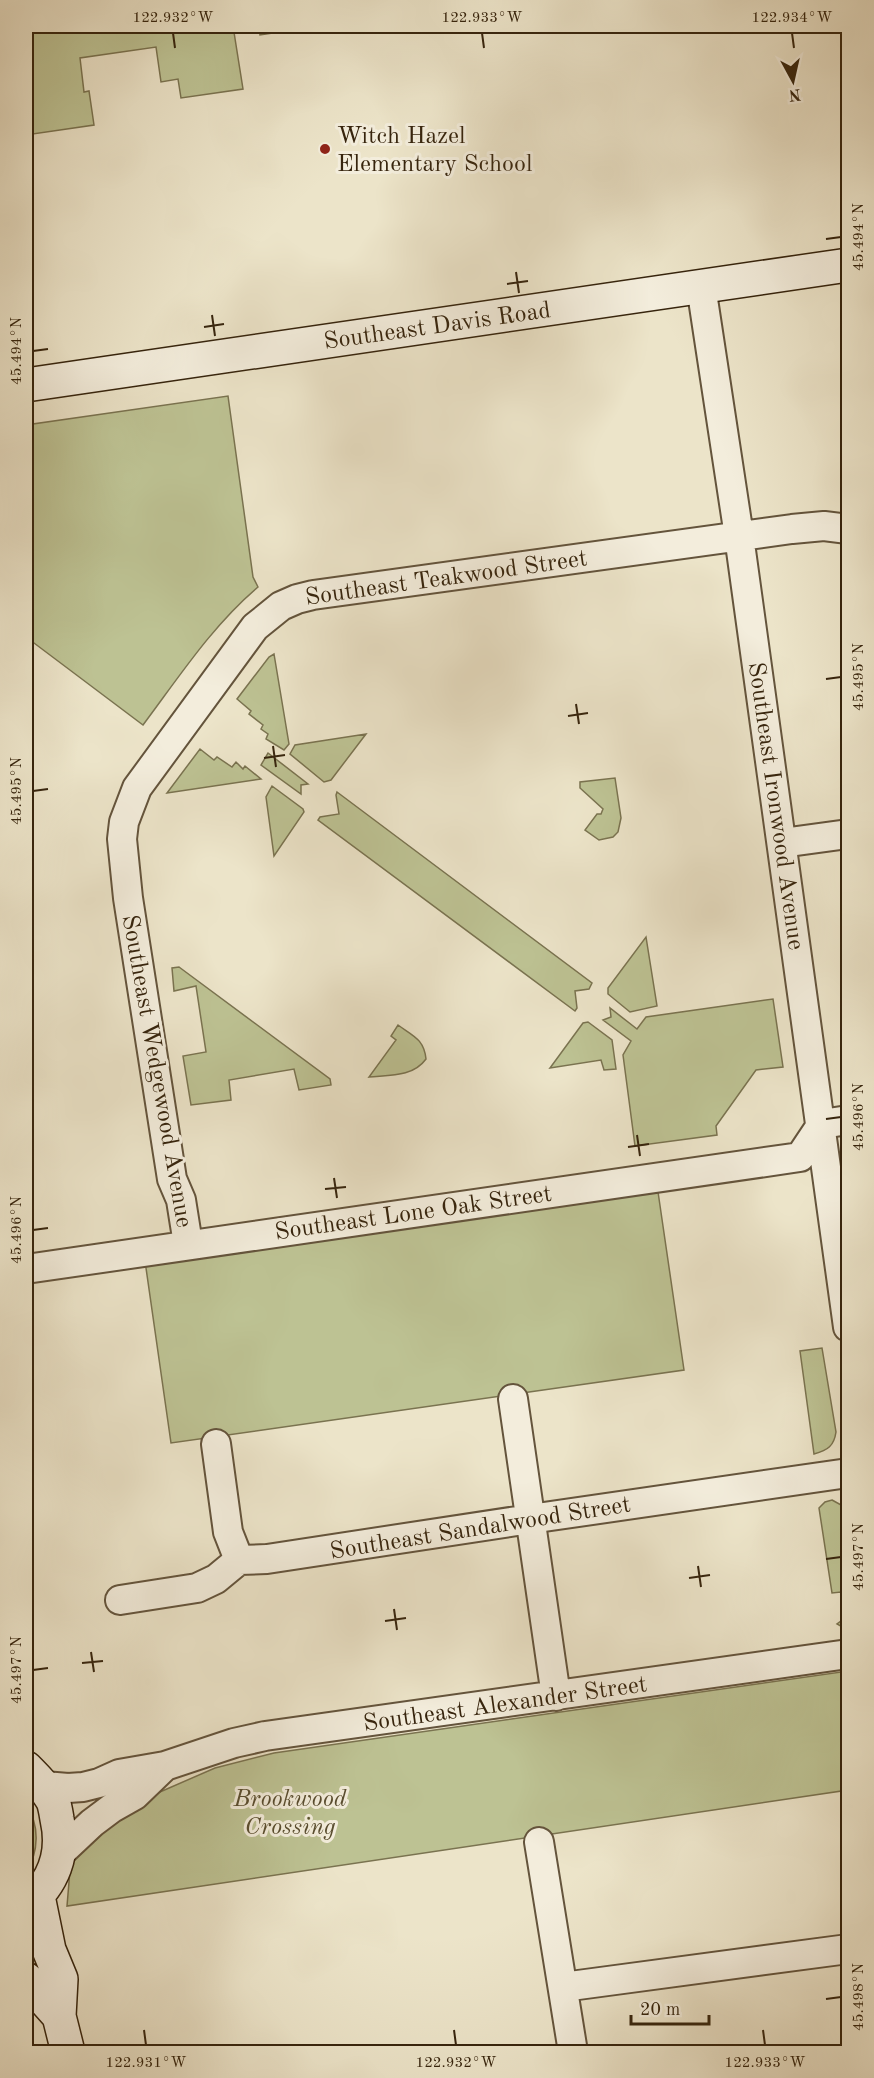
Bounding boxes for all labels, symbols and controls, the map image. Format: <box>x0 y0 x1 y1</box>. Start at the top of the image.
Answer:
text: 122.932°W <box>132 11 214 26</box>
text: 122.933°W <box>441 11 523 26</box>
text: 122.934°W <box>751 11 833 26</box>
north arrow <box>763 51 823 111</box>
text: N <box>787 85 802 103</box>
place label: Witch Hazel Elementary School <box>337 125 532 177</box>
marker: Witch Hazel Elementary School <box>318 142 332 156</box>
text: 45.494°N <box>852 203 867 271</box>
street label: Southeast Davis Road <box>322 299 552 355</box>
text: 45.494°N <box>10 317 25 385</box>
street label: Southeast Teakwood Street <box>304 547 589 611</box>
text: 45.495°N <box>852 643 867 711</box>
street label: Southeast Ironwood Avenue <box>743 661 807 952</box>
text: 45.495°N <box>10 757 25 825</box>
street label: Southeast Wedgewood Avenue <box>117 913 195 1230</box>
text: 45.496°N <box>852 1083 867 1151</box>
street label: Southeast Lone Oak Street <box>273 1183 553 1245</box>
text: 45.496°N <box>10 1196 25 1264</box>
street label: Southeast Sandalwood Street <box>328 1493 632 1565</box>
text: 45.497°N <box>852 1523 867 1591</box>
text: 45.497°N <box>10 1636 25 1704</box>
street label: Southeast Alexander Street <box>362 1673 649 1737</box>
park label: Brookwood Crossing <box>233 1788 347 1840</box>
text: 45.498°N <box>852 1963 867 2031</box>
scale bar <box>631 1988 709 2026</box>
text: 20 m <box>640 2001 680 2019</box>
text: 122.931°W <box>105 2056 187 2071</box>
text: 122.932°W <box>415 2056 497 2071</box>
text: 122.933°W <box>724 2056 806 2071</box>

